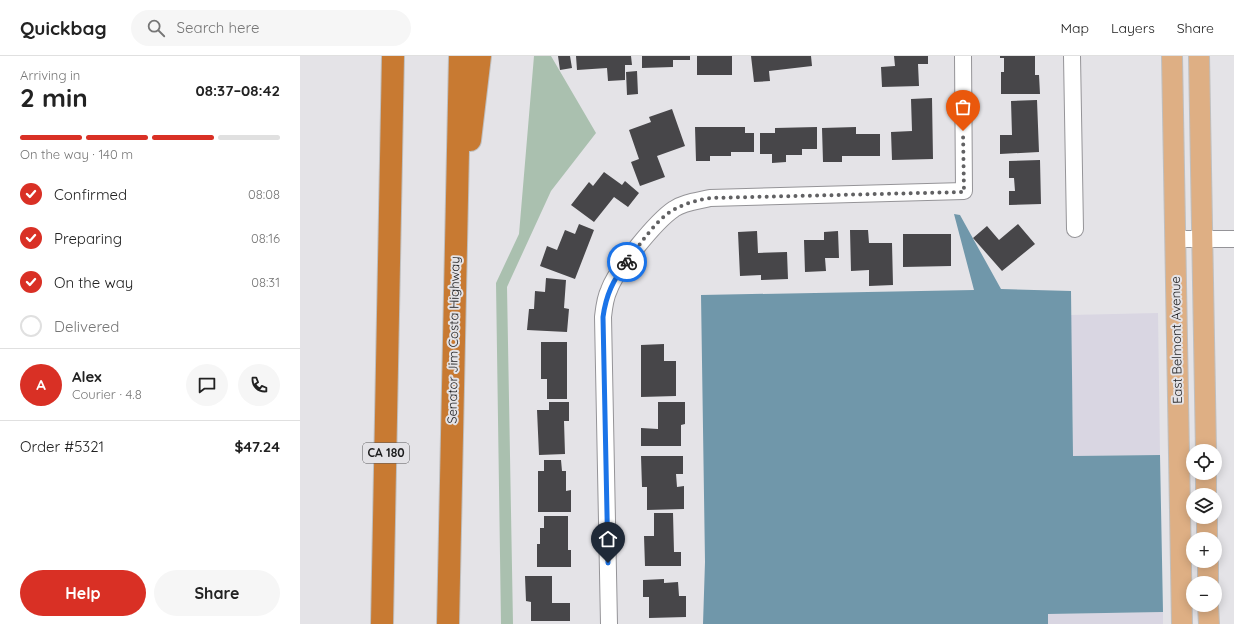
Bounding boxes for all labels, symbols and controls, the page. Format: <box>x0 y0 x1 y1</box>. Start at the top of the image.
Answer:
search box <box>131 10 411 46</box>
text: Quickbag <box>20 16 107 40</box>
icon: search <box>145 17 167 39</box>
text: Search here <box>177 18 259 37</box>
text: Map <box>1060 19 1089 37</box>
text: Layers <box>1111 19 1155 37</box>
text: Share <box>1177 19 1214 37</box>
text: Arriving in <box>20 67 80 83</box>
text: 2 min <box>20 81 88 114</box>
text: 08:37–08:42 <box>196 81 280 100</box>
pin <box>946 90 980 131</box>
icon: bag <box>952 96 974 118</box>
text: On the way · 140 m <box>20 146 133 162</box>
icon: check <box>20 183 42 205</box>
text: Confirmed <box>54 185 127 204</box>
text: 08:08 <box>248 186 280 202</box>
icon: check <box>20 227 42 249</box>
text: Preparing <box>54 229 122 248</box>
text: 08:16 <box>251 230 280 246</box>
courier <box>607 242 647 282</box>
icon: bike <box>616 251 638 273</box>
street label: Senator Jim Costa Highway <box>444 256 462 424</box>
icon: check <box>20 271 42 293</box>
text: On the way <box>54 273 133 292</box>
text: 08:31 <box>251 274 280 290</box>
street label: East Belmont Avenue <box>1167 276 1185 404</box>
text: Delivered <box>54 317 119 336</box>
button: chat <box>186 364 228 406</box>
button: phone <box>238 364 280 406</box>
text: Alex <box>72 367 102 386</box>
text: A <box>36 375 46 394</box>
text: Courier · 4.8 <box>72 386 142 402</box>
text: Order #5321 <box>20 437 104 456</box>
text: $47.24 <box>234 437 280 456</box>
road number: CA 180 <box>363 443 409 463</box>
map controls <box>1186 444 1222 612</box>
button: locate <box>1186 444 1222 480</box>
button: layers <box>1186 488 1222 524</box>
pin <box>591 522 625 563</box>
icon: home <box>597 528 619 550</box>
button: + <box>1186 532 1222 568</box>
button: Help <box>20 570 146 616</box>
button: Share <box>154 570 280 616</box>
button: − <box>1186 576 1222 612</box>

